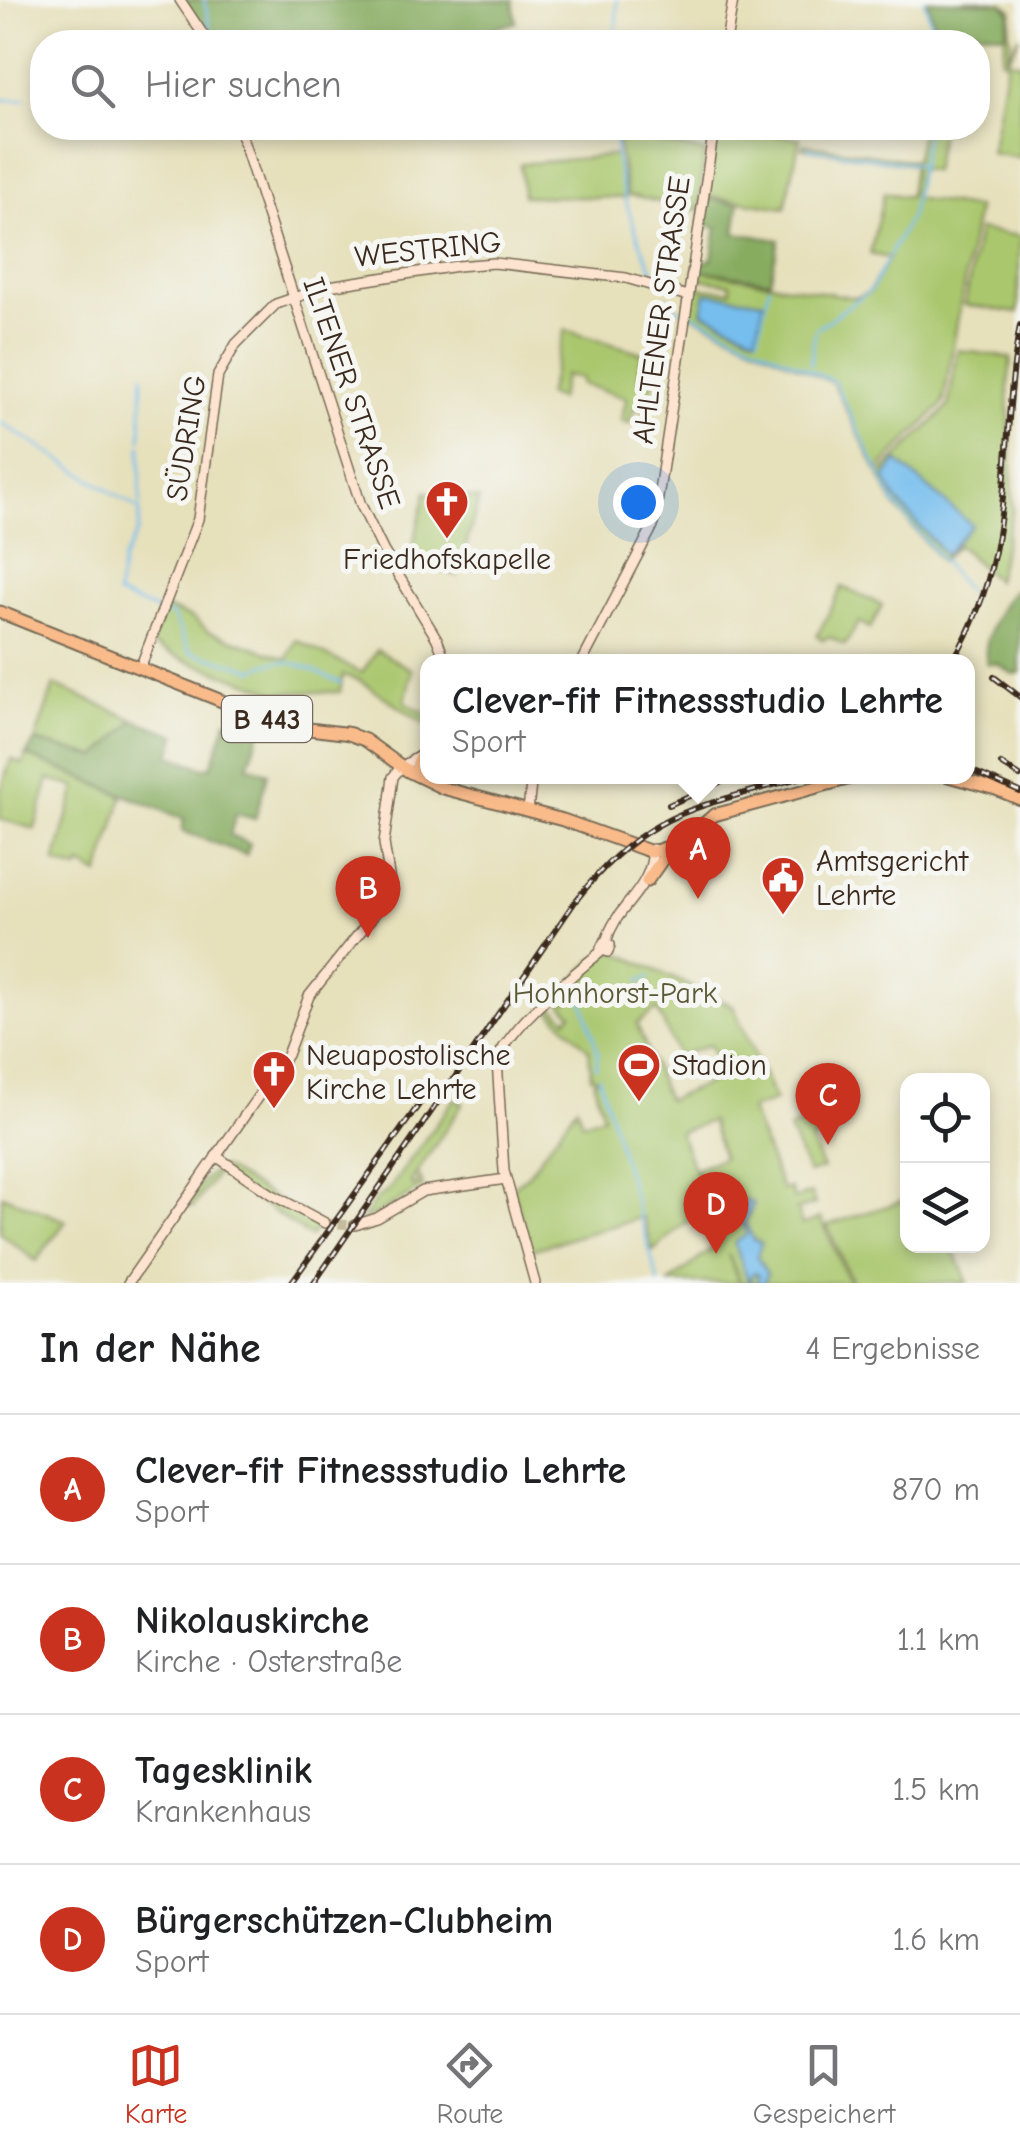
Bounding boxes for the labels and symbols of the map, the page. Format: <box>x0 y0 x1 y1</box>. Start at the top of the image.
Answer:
street label: AHLTENER STRASSE <box>625 174 698 446</box>
street label: WESTRING <box>353 224 503 275</box>
street label: ILTENER STRASSE <box>296 273 408 513</box>
street label: SÜDRING <box>159 373 214 504</box>
your location <box>613 477 664 528</box>
church icon: Friedhofskapelle <box>424 479 470 540</box>
place label: Friedhofskapelle <box>343 542 551 577</box>
road number: B 443 <box>222 696 312 742</box>
pin: A <box>666 816 730 899</box>
place label: Amtsgericht Lehrte <box>816 844 969 913</box>
public building icon: Amtsgericht Lehrte <box>760 855 806 916</box>
pin: B <box>336 856 400 938</box>
park label: Hohnhorst-Park <box>513 976 718 1011</box>
place label: Neuapostolische Kirche Lehrte <box>306 1038 511 1107</box>
sports icon: Stadion <box>616 1042 662 1103</box>
place label: Stadion <box>672 1048 767 1083</box>
church icon: Neuapostolische Kirche Lehrte <box>251 1049 297 1110</box>
pin: C <box>796 1062 860 1145</box>
pin: D <box>684 1172 748 1254</box>

